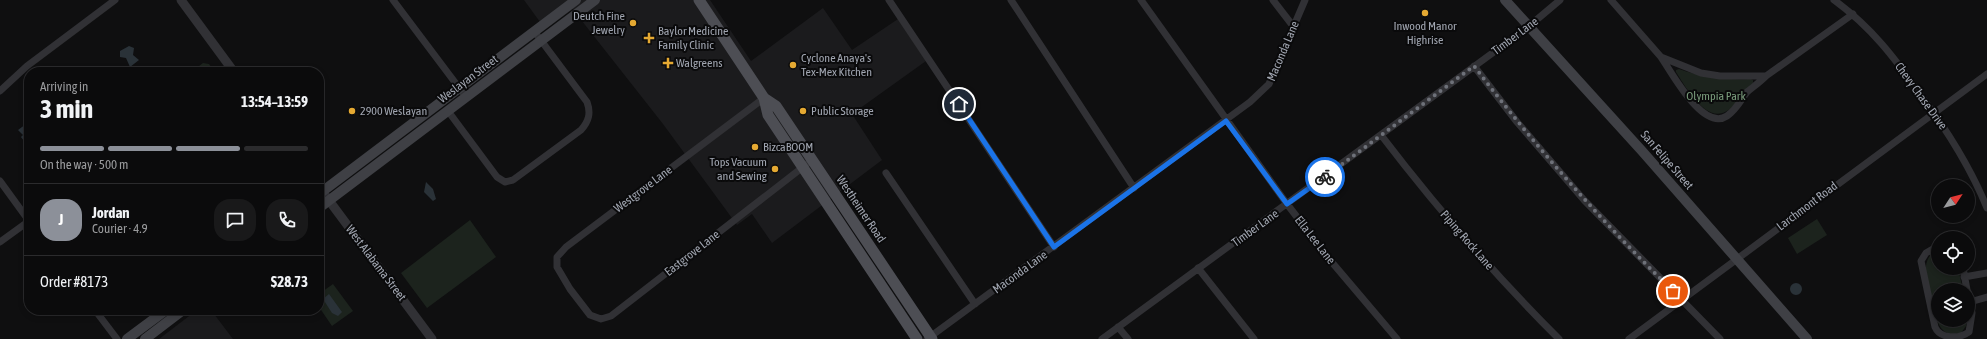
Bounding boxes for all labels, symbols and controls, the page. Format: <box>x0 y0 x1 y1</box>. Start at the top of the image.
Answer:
marker: Inwood Manor Highrise <box>1420 8 1430 18</box>
place label: Deutch Fine Jewelry <box>573 9 625 37</box>
street label: Timber Lane <box>1489 14 1541 58</box>
marker: Deutch Fine Jewelry <box>628 18 638 28</box>
street label: Maconda Lane <box>1264 19 1302 83</box>
place label: Inwood Manor Highrise <box>1393 19 1457 47</box>
place label: Baylor Medicine Family Clinic <box>658 24 728 52</box>
marker: Baylor Medicine Family Clinic <box>643 32 655 44</box>
place label: Cyclone Anaya's Tex-Mex Kitchen <box>801 51 872 79</box>
street label: Weslayan Street <box>435 52 501 106</box>
place label: Walgreens <box>676 56 723 70</box>
marker: Walgreens <box>663 58 673 68</box>
marker: Cyclone Anaya's Tex-Mex Kitchen <box>788 60 798 70</box>
street label: Chevy Chase Drive <box>1892 60 1950 132</box>
text: Arriving in <box>40 79 88 94</box>
pin <box>942 87 976 121</box>
park label: Olympia Park <box>1686 89 1746 103</box>
text: 13:54–13:59 <box>241 93 308 110</box>
icon: home <box>948 93 970 115</box>
text: 3 min <box>40 94 93 124</box>
place label: 2900 Weslayan <box>360 104 427 118</box>
place label: Public Storage <box>811 104 874 118</box>
marker: 2900 Weslayan <box>347 106 357 116</box>
marker: Public Storage <box>798 106 808 116</box>
street label: San Felipe Street <box>1638 128 1697 193</box>
place label: BizcaBOOM <box>763 140 813 154</box>
marker: BizcaBOOM <box>750 142 760 152</box>
place label: Tops Vacuum and Sewing <box>709 155 768 183</box>
text: On the way · 500 m <box>40 157 128 172</box>
courier <box>1305 157 1345 197</box>
street label: Westgrove Lane <box>611 163 675 215</box>
marker: Tops Vacuum and Sewing <box>770 164 780 174</box>
icon: bike <box>1314 166 1336 188</box>
street label: Westheimer Road <box>833 173 889 245</box>
street label: Larchmont Road <box>1774 179 1840 233</box>
north arrow <box>1931 179 1975 223</box>
map controls <box>1931 179 1975 327</box>
button: chat <box>214 199 256 241</box>
button: phone <box>266 199 308 241</box>
text: Jordan <box>92 204 130 221</box>
street label: Timber Lane <box>1229 206 1281 250</box>
street label: Piping Rock Lane <box>1437 207 1497 273</box>
text: J <box>59 211 63 228</box>
street label: Ella Lee Lane <box>1292 213 1338 267</box>
text: Courier · 4.9 <box>92 221 148 236</box>
street label: West Alabama Street <box>343 222 409 304</box>
street label: Eastgrove Lane <box>662 227 722 279</box>
button: locate <box>1931 231 1975 275</box>
street label: Maconda Lane <box>990 248 1050 296</box>
text: Order #8173 <box>40 273 108 290</box>
text: $28.73 <box>271 273 308 290</box>
pin <box>1656 274 1690 308</box>
icon: bag <box>1662 280 1684 302</box>
button: layers <box>1931 283 1975 327</box>

